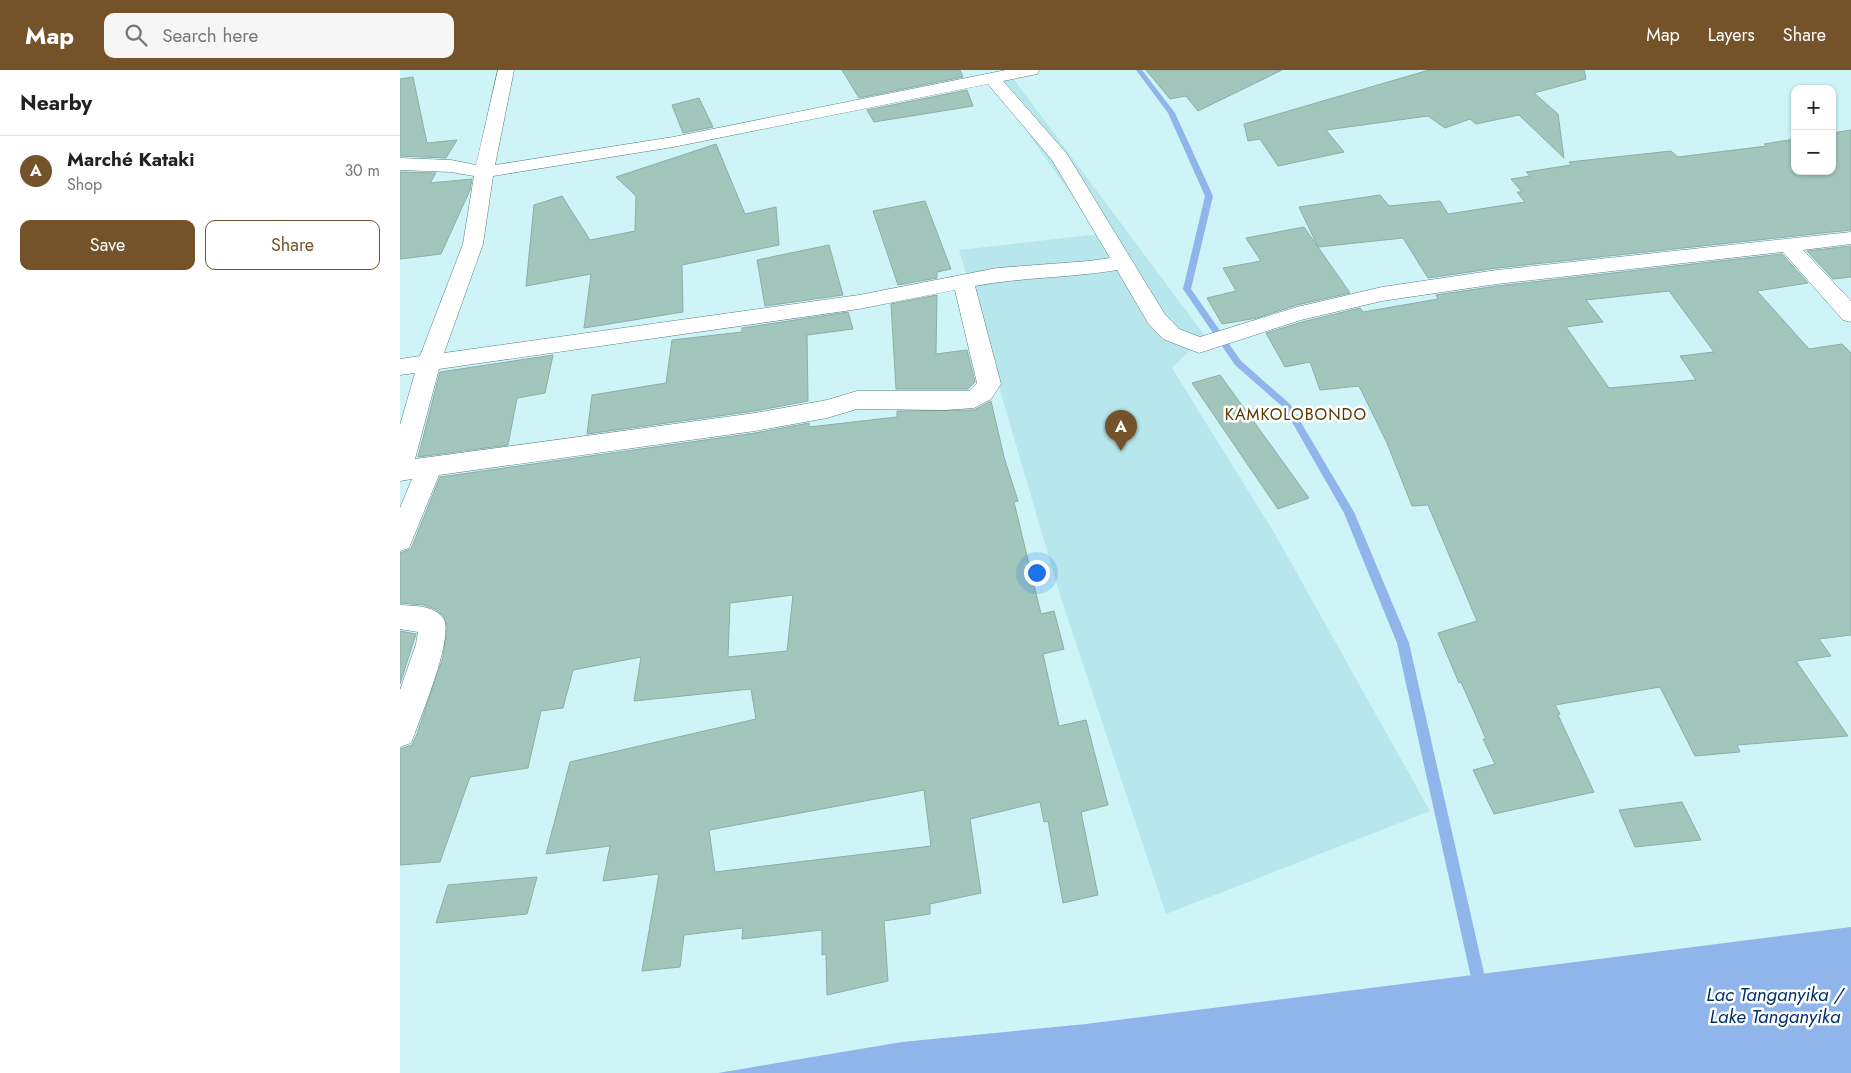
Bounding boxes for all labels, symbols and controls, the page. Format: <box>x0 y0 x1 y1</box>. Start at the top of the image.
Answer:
search box <box>104 13 454 58</box>
text: Map <box>25 18 74 53</box>
icon: search <box>122 21 150 49</box>
text: Search here <box>162 22 258 49</box>
text: Map <box>1646 22 1680 48</box>
text: Layers <box>1708 22 1755 48</box>
text: Share <box>1783 22 1826 48</box>
map controls <box>1791 85 1836 175</box>
button: + <box>1791 85 1836 130</box>
text: Nearby <box>20 88 92 118</box>
button: − <box>1791 130 1836 175</box>
text: Marché Kataki <box>67 146 195 173</box>
text: A <box>30 159 42 182</box>
text: 30 m <box>344 159 380 182</box>
text: Shop <box>67 173 102 196</box>
button: Save <box>20 220 195 270</box>
button: Share <box>205 220 380 270</box>
district label: KAMKOLOBONDO <box>1225 403 1367 426</box>
pin: A <box>1105 410 1137 451</box>
your location <box>1024 560 1050 586</box>
water label: Lac Tanganyika / Lake Tanganyika <box>1706 981 1846 1030</box>

